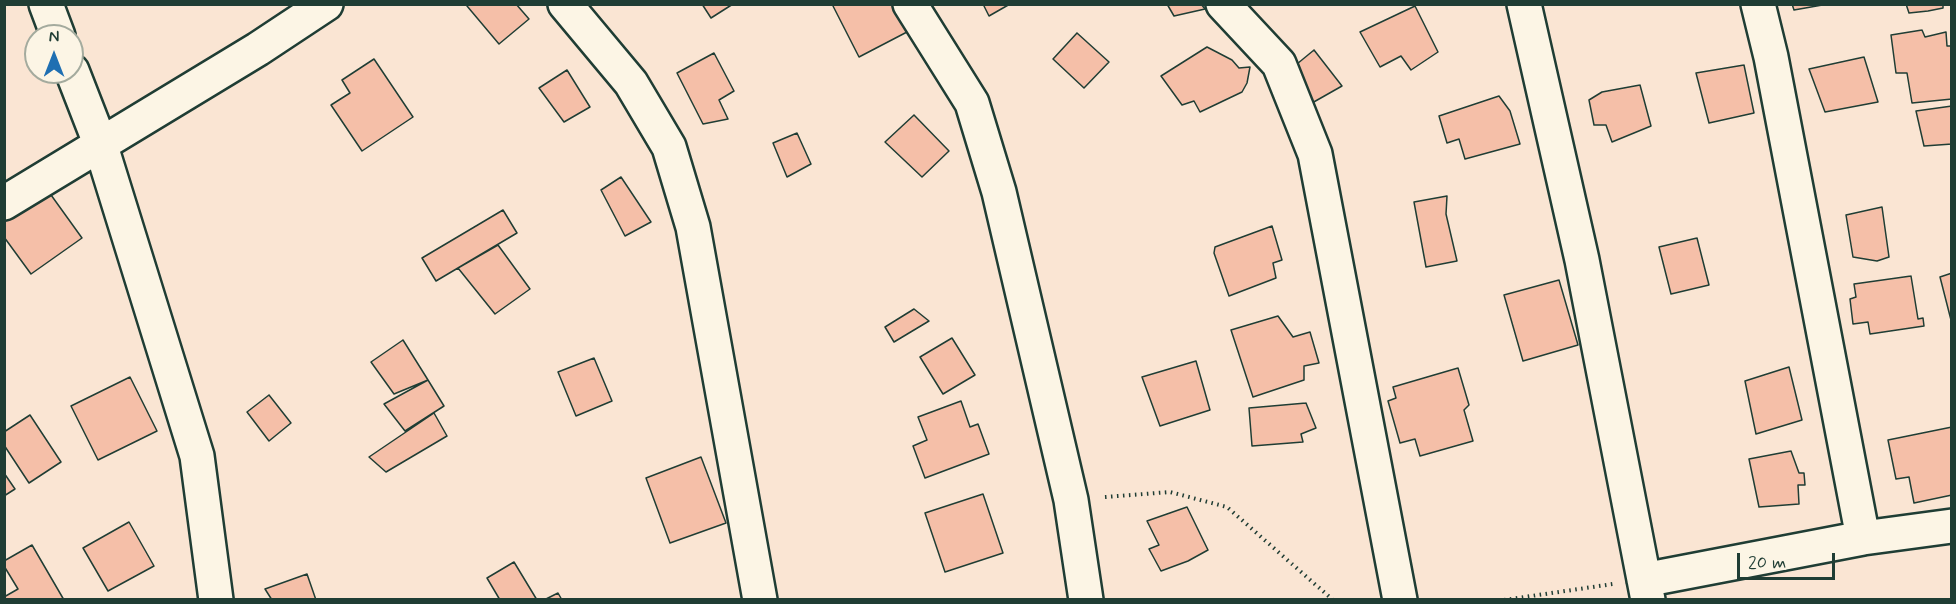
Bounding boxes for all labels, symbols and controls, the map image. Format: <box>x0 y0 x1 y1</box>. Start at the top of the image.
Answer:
north arrow <box>24 24 84 84</box>
text: N <box>49 27 59 48</box>
scale bar <box>1740 541 1838 579</box>
text: 20 m <box>1748 551 1786 575</box>

